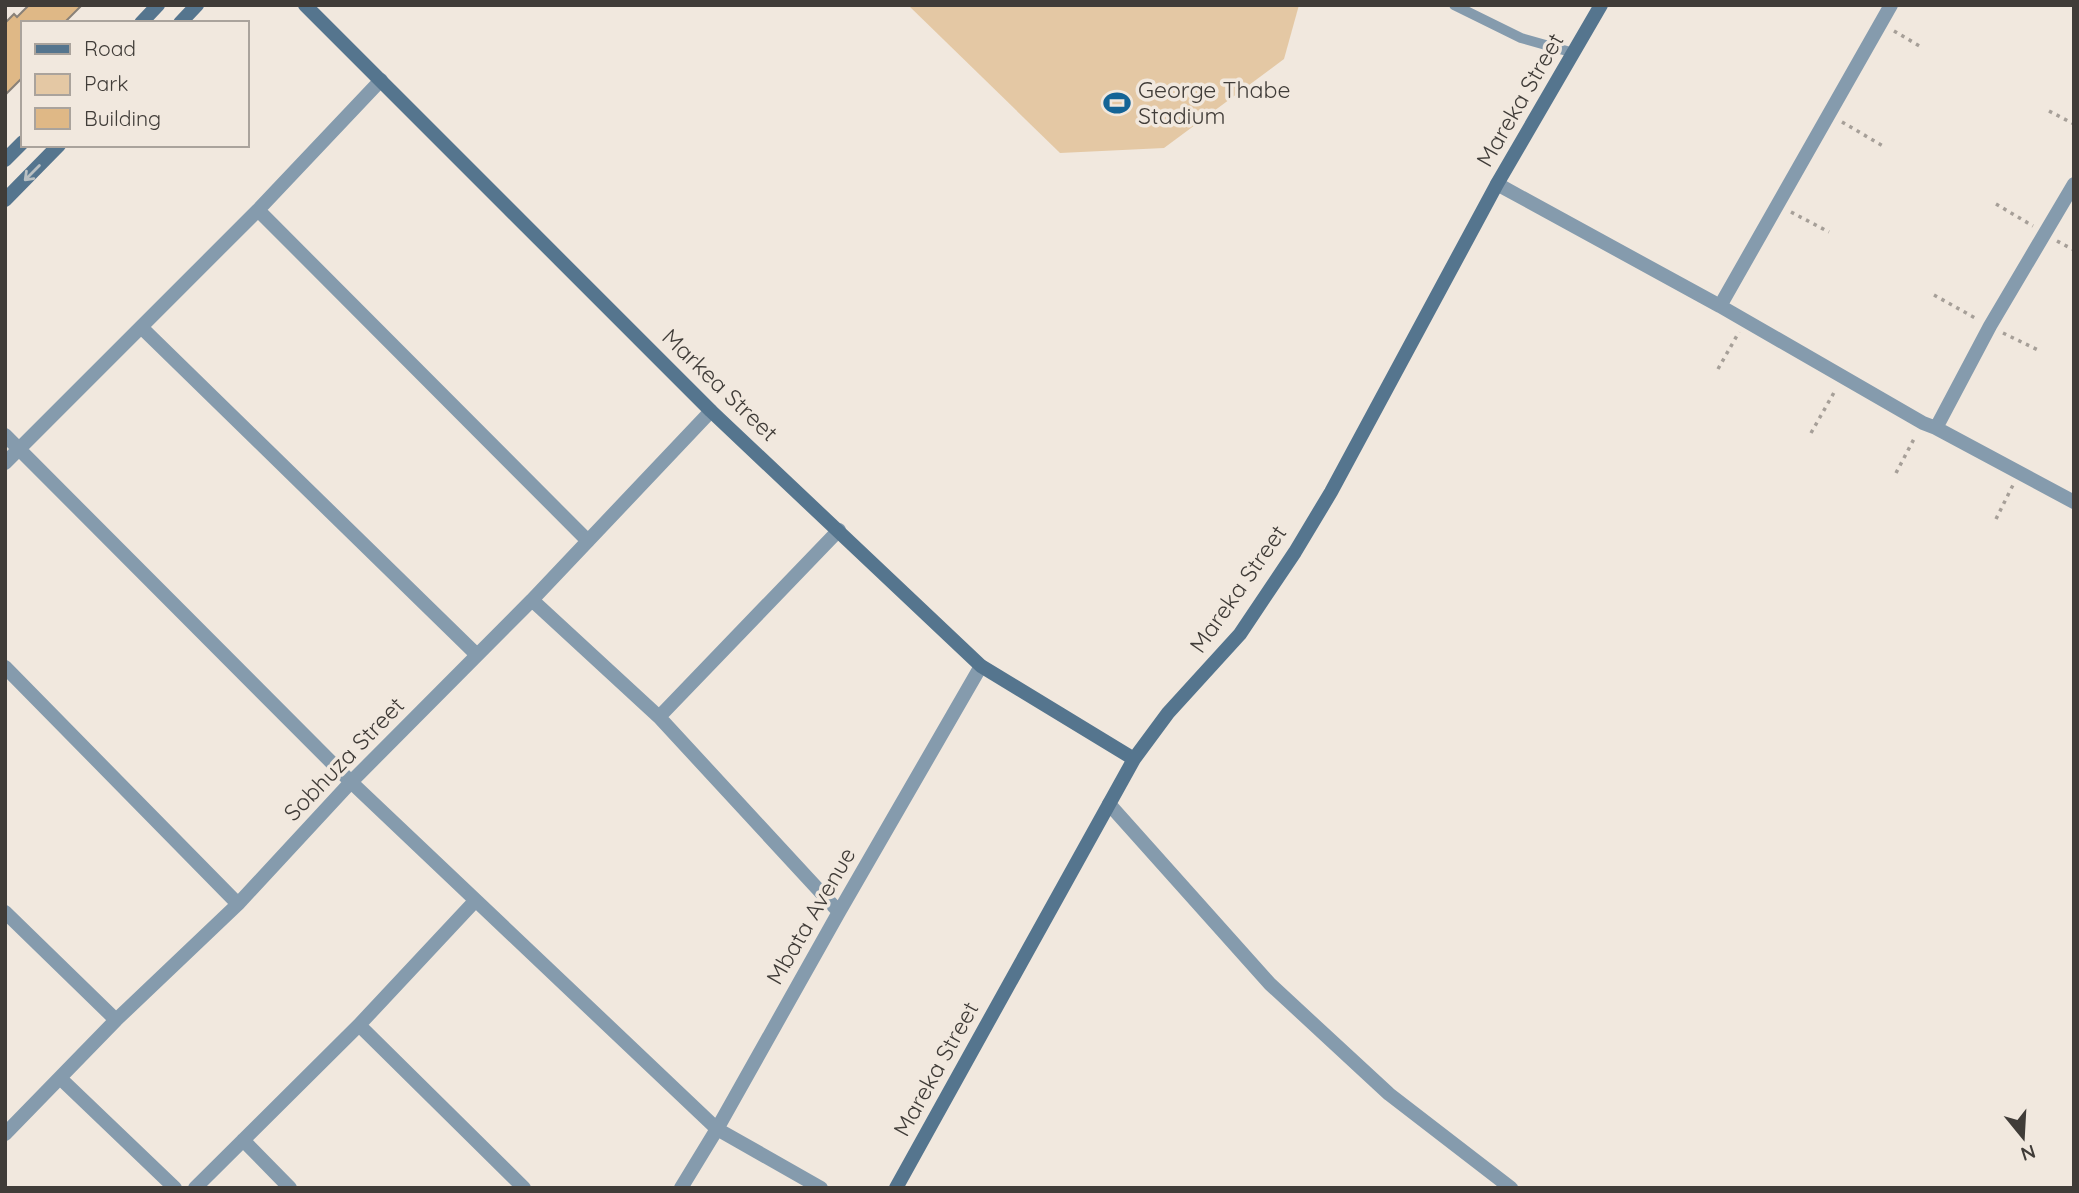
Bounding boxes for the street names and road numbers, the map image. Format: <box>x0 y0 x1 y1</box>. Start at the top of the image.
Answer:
street label: Mareka Street <box>1470 28 1570 172</box>
street label: Markea Street <box>656 322 784 447</box>
street label: Mareka Street <box>1183 519 1292 658</box>
street label: Sobhuza Street <box>277 691 410 827</box>
street label: Mbata Avenue <box>760 842 862 990</box>
street label: Mareka Street <box>887 996 985 1141</box>

